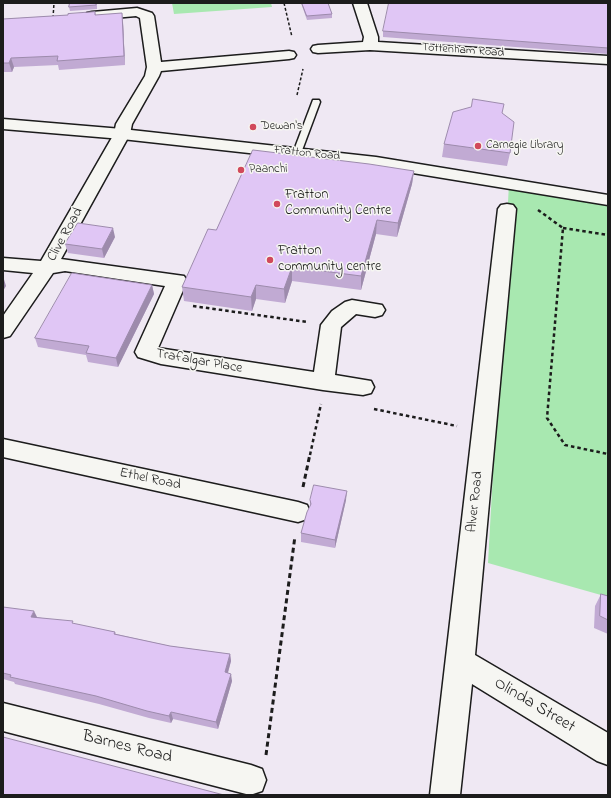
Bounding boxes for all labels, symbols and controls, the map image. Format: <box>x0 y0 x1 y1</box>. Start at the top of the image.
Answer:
street label: Tottenham Road <box>421 41 505 61</box>
place label: Dewan's <box>261 120 303 134</box>
marker: Dewan's <box>248 122 258 132</box>
place label: Carnegie Library <box>486 139 564 153</box>
marker: Carnegie Library <box>473 141 483 151</box>
street label: Fratton Road <box>273 143 341 165</box>
place label: Paanchi <box>249 163 287 177</box>
marker: Paanchi <box>236 165 246 175</box>
place label: Fratton Community Centre <box>285 188 391 220</box>
marker: Fratton Community Centre <box>272 199 282 209</box>
street label: Clive Road <box>44 205 88 265</box>
place label: Fratton community centre <box>278 244 381 276</box>
marker: Fratton community centre <box>265 255 275 265</box>
street label: Trafalgar Place <box>154 346 244 378</box>
street label: Ethel Road <box>118 465 182 495</box>
street label: Alver Road <box>464 471 488 533</box>
street label: Olinda Street <box>490 674 578 738</box>
street label: Barnes Road <box>80 727 174 769</box>

